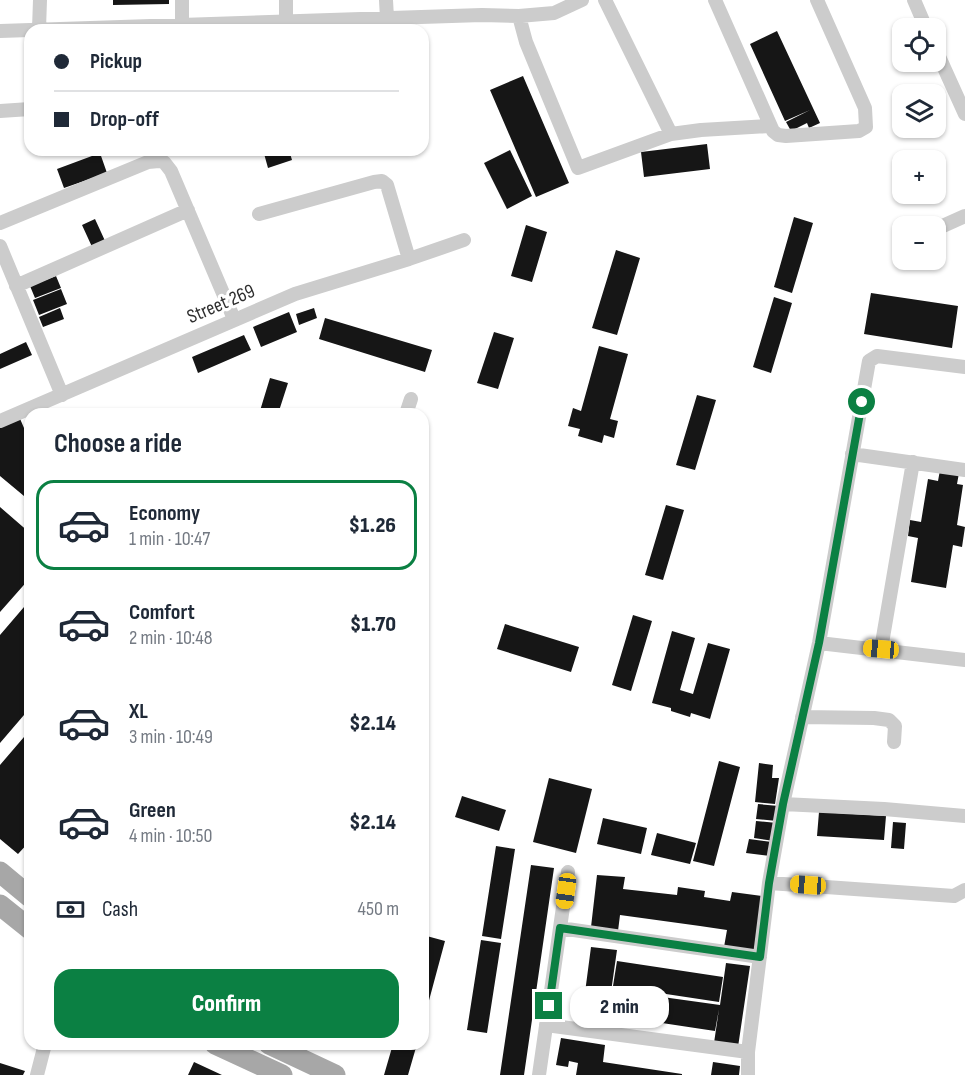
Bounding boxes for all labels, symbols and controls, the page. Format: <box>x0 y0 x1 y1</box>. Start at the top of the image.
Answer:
map controls <box>892 18 946 270</box>
button: locate <box>892 18 946 72</box>
text: Pickup <box>90 48 142 75</box>
button: layers <box>892 84 946 138</box>
text: Drop-off <box>90 106 159 133</box>
button: + <box>892 150 946 204</box>
button: − <box>892 216 946 270</box>
street label: Street 269 <box>184 279 258 329</box>
route start <box>848 388 875 415</box>
text: Choose a ride <box>54 428 182 460</box>
icon: car <box>57 498 111 552</box>
text: Economy <box>129 500 200 527</box>
text: $1.26 <box>349 512 396 539</box>
text: 1 min · 10:47 <box>129 527 210 551</box>
icon: car <box>57 597 111 651</box>
text: Comfort <box>129 599 195 626</box>
text: $1.70 <box>350 611 396 638</box>
text: 2 min · 10:48 <box>129 626 213 650</box>
car <box>862 638 900 660</box>
icon: car <box>57 696 111 750</box>
text: XL <box>129 698 148 725</box>
text: $2.14 <box>349 710 396 737</box>
text: 3 min · 10:49 <box>129 725 213 749</box>
icon: car <box>57 795 111 849</box>
text: Green <box>129 797 176 824</box>
text: $2.14 <box>349 809 396 836</box>
text: 4 min · 10:50 <box>129 824 212 848</box>
car <box>555 872 577 910</box>
car <box>789 875 827 895</box>
icon: cash <box>54 893 87 926</box>
text: Cash <box>102 896 138 923</box>
text: 450 m <box>358 897 399 921</box>
button: Confirm <box>54 969 399 1038</box>
callout: 2 min <box>570 985 669 1027</box>
route end <box>535 992 562 1019</box>
text: 2 min <box>600 995 639 1019</box>

